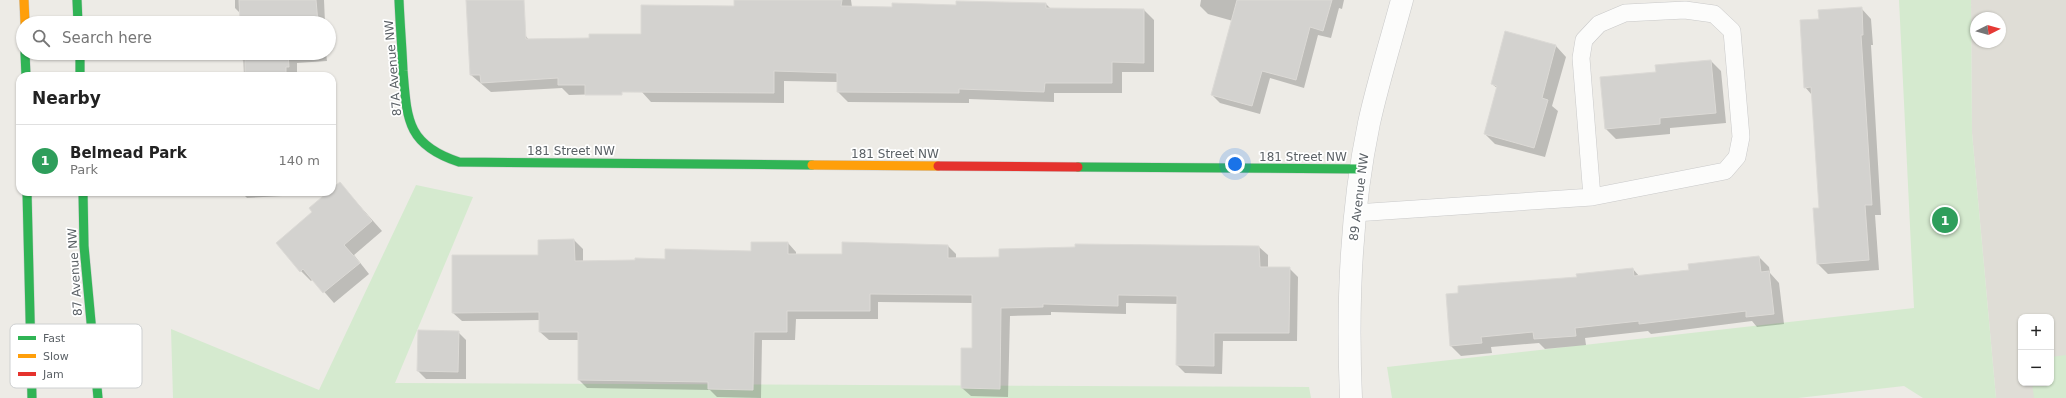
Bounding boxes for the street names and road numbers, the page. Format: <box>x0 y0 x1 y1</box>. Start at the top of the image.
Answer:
street label: 87A Avenue NW <box>382 19 404 117</box>
street label: 181 Street NW <box>527 144 615 158</box>
street label: 181 Street NW <box>851 147 939 161</box>
street label: 181 Street NW <box>1259 150 1347 164</box>
street label: 89 Avenue NW <box>1347 152 1371 242</box>
street label: 87 Avenue NW <box>65 227 85 317</box>

